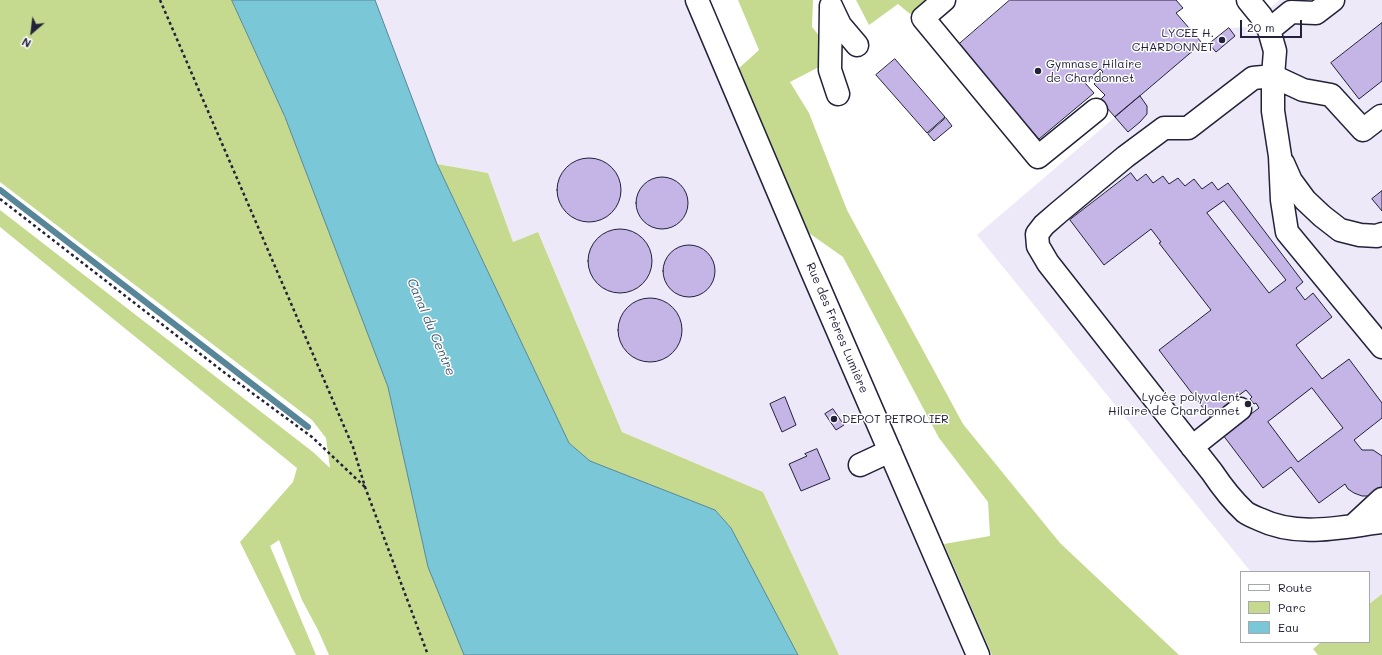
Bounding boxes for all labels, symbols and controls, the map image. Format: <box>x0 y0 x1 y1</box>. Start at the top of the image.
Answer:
north arrow <box>12 12 52 52</box>
scale bar <box>1242 12 1304 38</box>
text: 20 m <box>1247 19 1275 35</box>
place label: LYCEE H. CHARDONNET <box>1132 26 1214 54</box>
text: N <box>19 34 33 52</box>
marker: LYCEE H. CHARDONNET <box>1217 35 1227 45</box>
place label: Gymnase Hilaire de Chardonnet <box>1046 57 1142 85</box>
marker: Gymnase Hilaire de Chardonnet <box>1033 66 1043 76</box>
street label: Rue des Frères Lumière <box>803 261 871 395</box>
water label: Canal du Centre <box>403 276 459 378</box>
place label: Lycée polyvalent Hilaire de Chardonnet <box>1108 390 1240 418</box>
marker: Lycée polyvalent Hilaire de Chardonnet <box>1243 399 1253 409</box>
place label: DEPOT PETROLIER <box>842 412 949 426</box>
marker: DEPOT PETROLIER <box>829 414 839 424</box>
legend <box>1240 571 1370 643</box>
text: Route <box>1278 579 1312 595</box>
text: Parc <box>1278 599 1306 615</box>
text: Eau <box>1278 619 1299 635</box>

